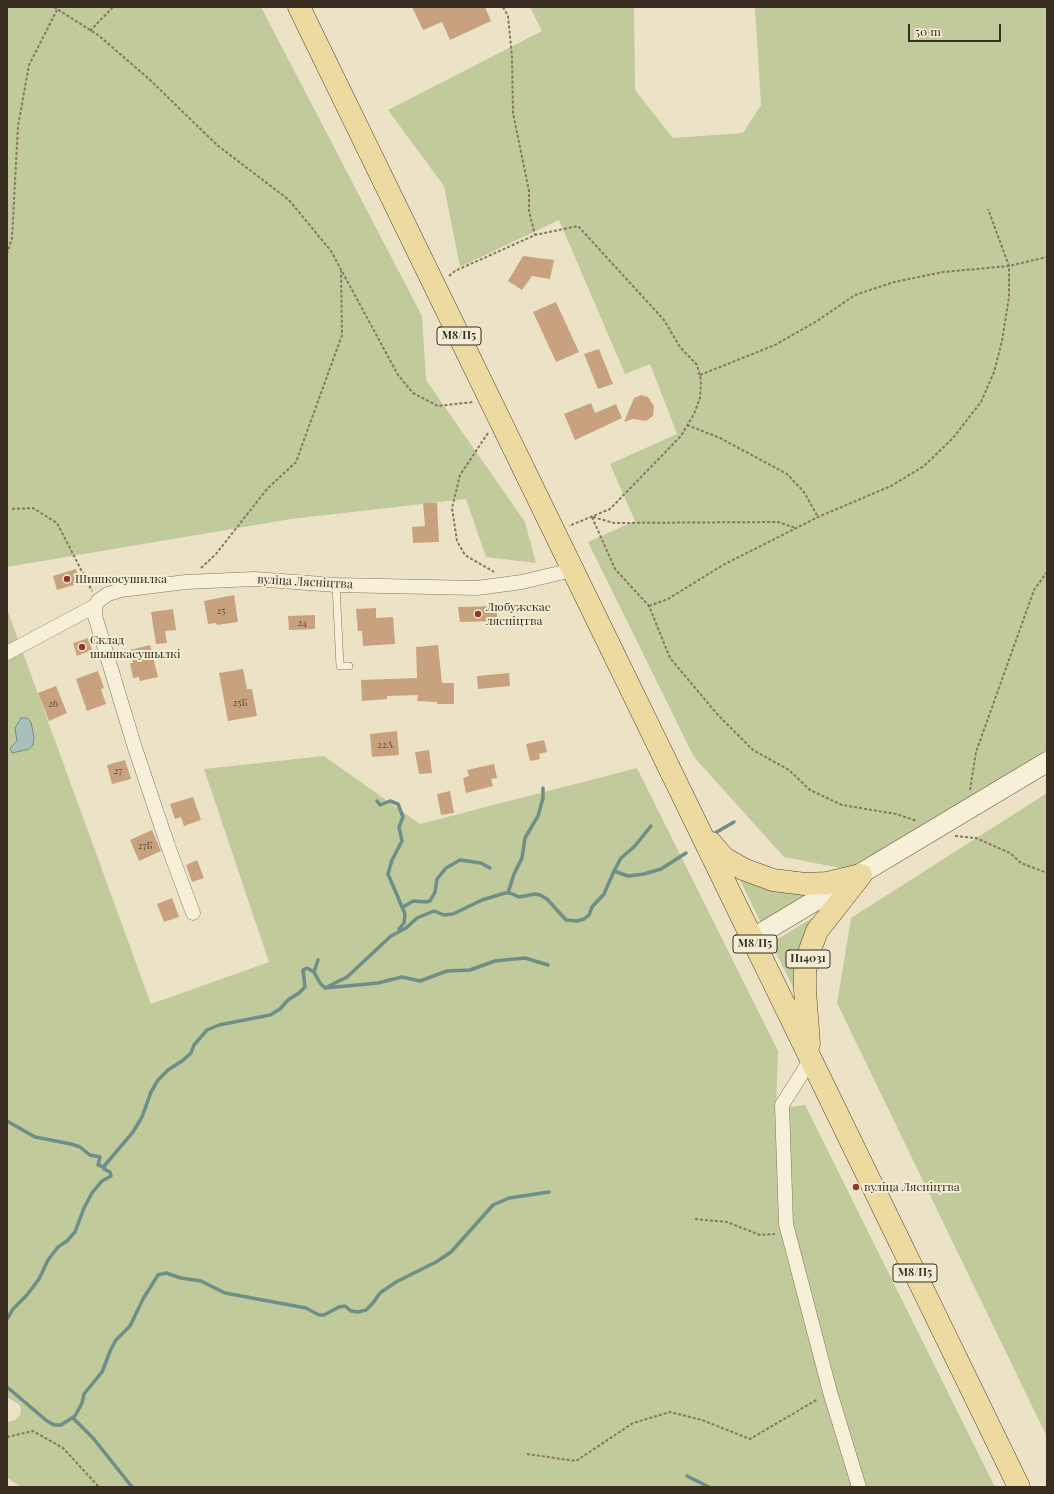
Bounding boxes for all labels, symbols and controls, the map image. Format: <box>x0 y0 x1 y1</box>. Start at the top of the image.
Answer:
scale bar <box>910 16 1003 42</box>
text: 50 m <box>915 23 941 39</box>
road number: М8/П5 <box>437 327 481 345</box>
place label: Шишкосушилка <box>75 572 167 586</box>
street label: вуліца Лясніцтва <box>257 572 353 592</box>
marker: Шишкосушилка <box>62 574 72 584</box>
place label: Любужскае лясніцтва <box>486 600 551 628</box>
house number: 25 <box>217 605 225 617</box>
marker: Любужскае лясніцтва <box>473 609 483 619</box>
house number: 24 <box>297 617 307 629</box>
place label: Склад шышкасушылкі <box>90 633 180 661</box>
marker: Склад шышкасушылкі <box>77 642 87 652</box>
house number: 25Б <box>233 697 247 709</box>
house number: 26 <box>48 698 58 710</box>
house number: 22А <box>377 739 393 751</box>
house number: 27 <box>114 765 122 777</box>
house number: 27Б <box>138 840 152 852</box>
road number: М8/П5 <box>733 935 777 953</box>
road number: Н14031 <box>786 950 830 968</box>
place label: вуліца Лясніцтва <box>864 1180 960 1194</box>
marker: вуліца Лясніцтва <box>851 1182 861 1192</box>
road number: М8/П5 <box>893 1264 937 1282</box>

